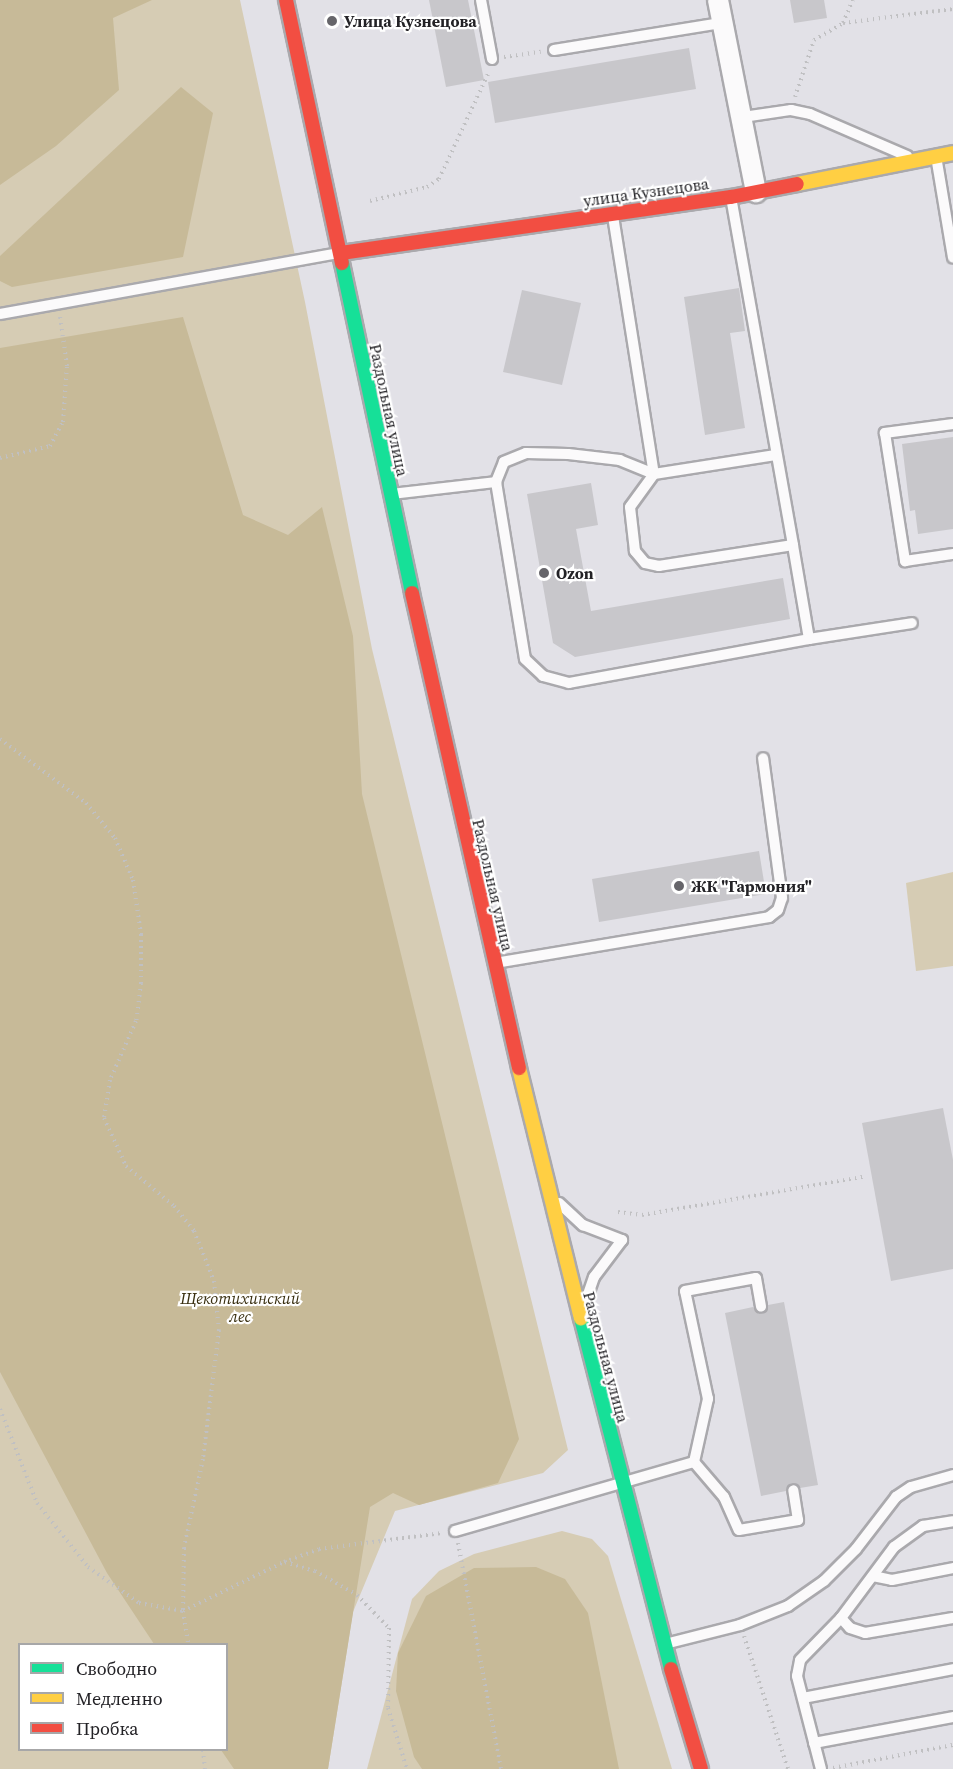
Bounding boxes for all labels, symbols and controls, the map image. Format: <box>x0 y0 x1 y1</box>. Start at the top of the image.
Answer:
place label: Улица Кузнецова <box>344 11 477 31</box>
marker: Улица Кузнецова <box>325 14 339 28</box>
street label: улица Кузнецова <box>582 174 710 210</box>
street label: Раздольная улица <box>366 342 412 478</box>
place label: Ozon <box>556 563 594 583</box>
marker: Ozon <box>537 566 551 580</box>
street label: Раздольная улица <box>468 817 518 953</box>
place label: ЖК "Гармония" <box>691 876 812 896</box>
marker: ЖК "Гармония" <box>672 879 686 893</box>
park label: Щекотихинский лес <box>180 1288 300 1326</box>
street label: Раздольная улица <box>579 1289 633 1425</box>
legend <box>18 1643 228 1751</box>
text: Свободно <box>76 1656 157 1681</box>
text: Медленно <box>76 1686 163 1711</box>
text: Пробка <box>76 1716 138 1741</box>

